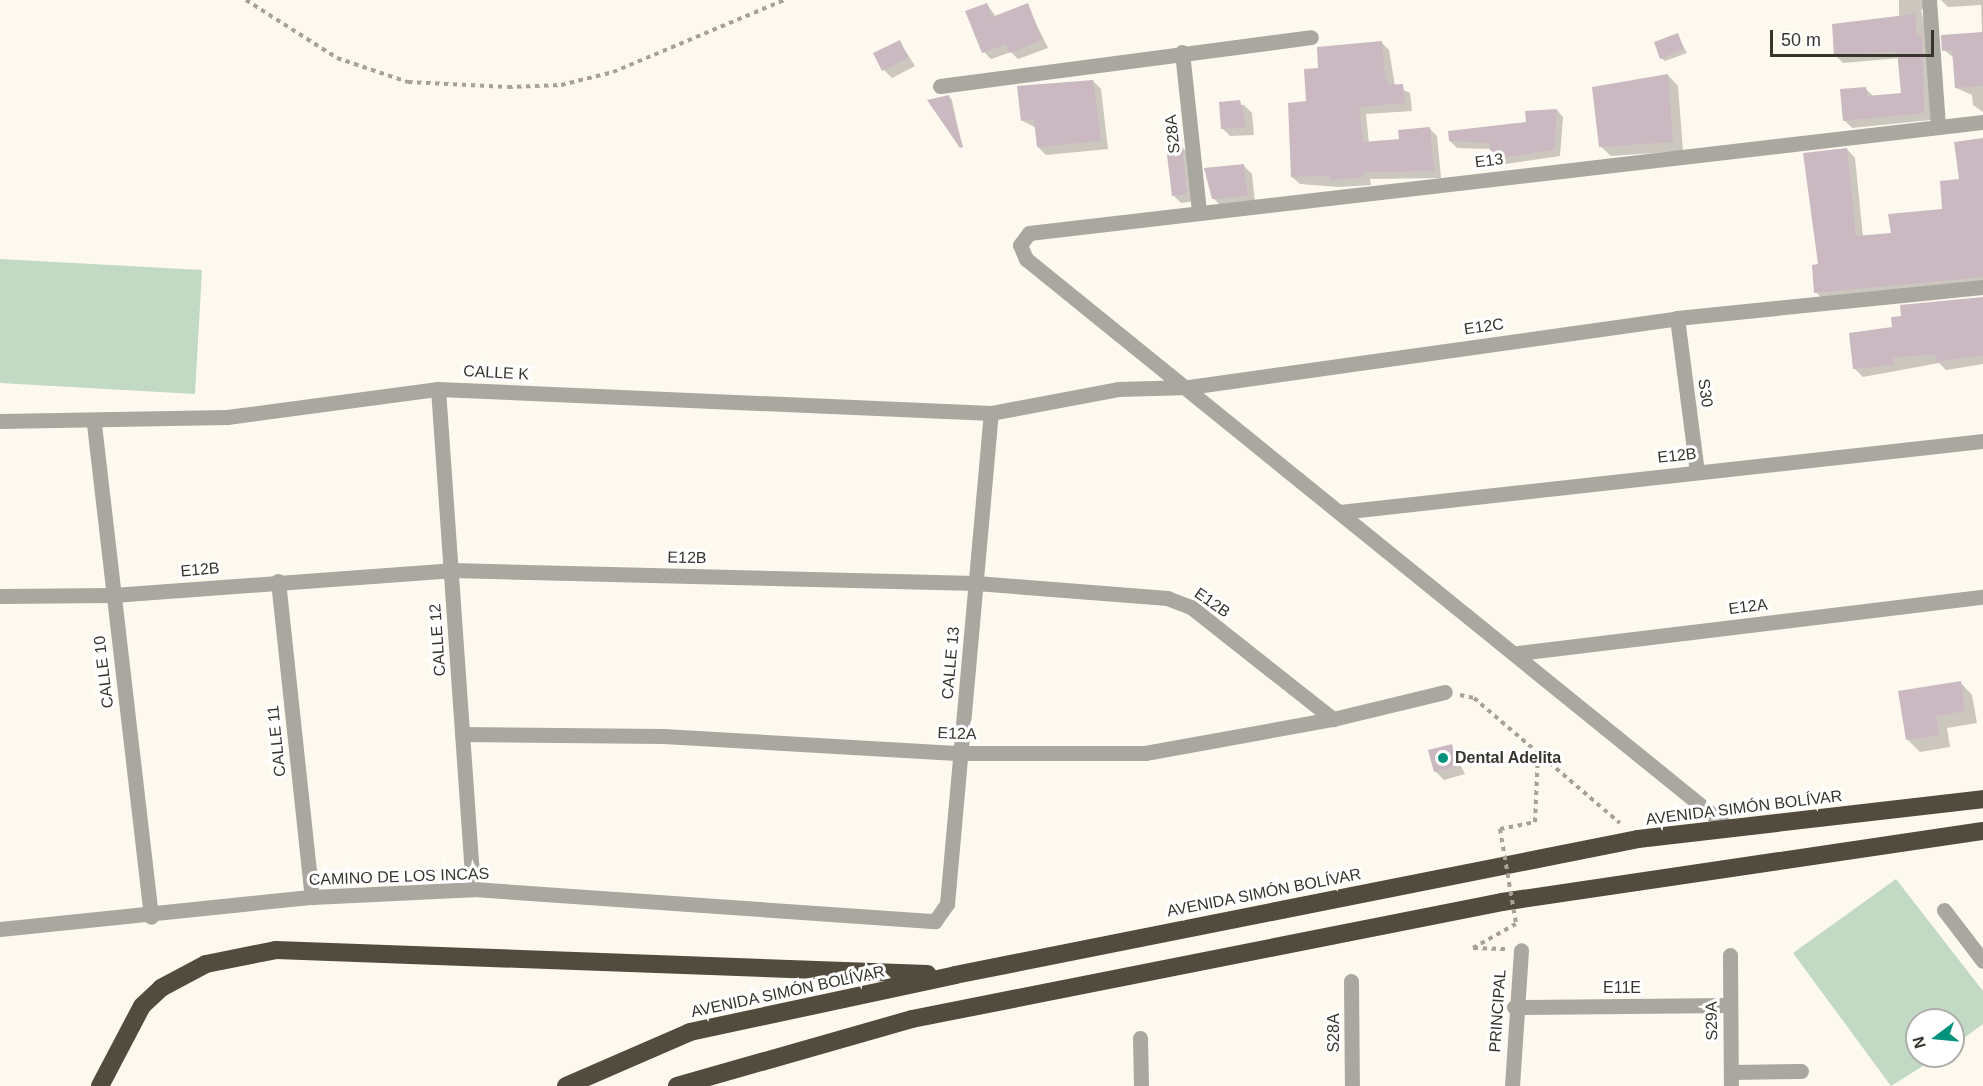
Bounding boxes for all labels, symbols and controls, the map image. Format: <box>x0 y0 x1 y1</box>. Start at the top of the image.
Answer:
scale bar <box>1773 18 1936 56</box>
text: 50 m <box>1781 30 1821 50</box>
street label: S28A <box>1161 114 1185 154</box>
street label: E13 <box>1474 150 1504 172</box>
street label: E12C <box>1463 315 1505 339</box>
street label: CALLE K <box>463 362 529 384</box>
street label: S30 <box>1694 378 1716 408</box>
street label: E12B <box>1657 444 1697 468</box>
street label: E12B <box>667 548 707 568</box>
street label: E12B <box>180 559 220 581</box>
street label: E12B <box>1190 584 1234 622</box>
street label: E12A <box>1727 595 1769 619</box>
street label: CALLE 12 <box>426 603 450 677</box>
street label: CALLE 13 <box>938 626 964 700</box>
street label: CALLE 10 <box>90 635 118 709</box>
street label: CALLE 11 <box>264 704 290 778</box>
street label: E12A <box>937 724 977 744</box>
place label: Dental Adelita <box>1455 748 1562 768</box>
marker: Dental Adelita <box>1436 751 1450 765</box>
street label: AVENIDA SIMÓN BOLÍVAR <box>1644 786 1844 830</box>
street label: CAMINO DE LOS INCAS <box>308 864 490 890</box>
street label: AVENIDA SIMÓN BOLÍVAR <box>1165 865 1363 921</box>
street label: AVENIDA SIMÓN BOLÍVAR <box>689 962 887 1022</box>
street label: PRINCIPAL <box>1486 969 1510 1053</box>
street label: E11E <box>1603 978 1641 998</box>
street label: S29A <box>1702 1001 1722 1041</box>
north arrow <box>1905 1008 1965 1068</box>
street label: S28A <box>1324 1013 1344 1053</box>
text: N <box>1909 1035 1929 1050</box>

